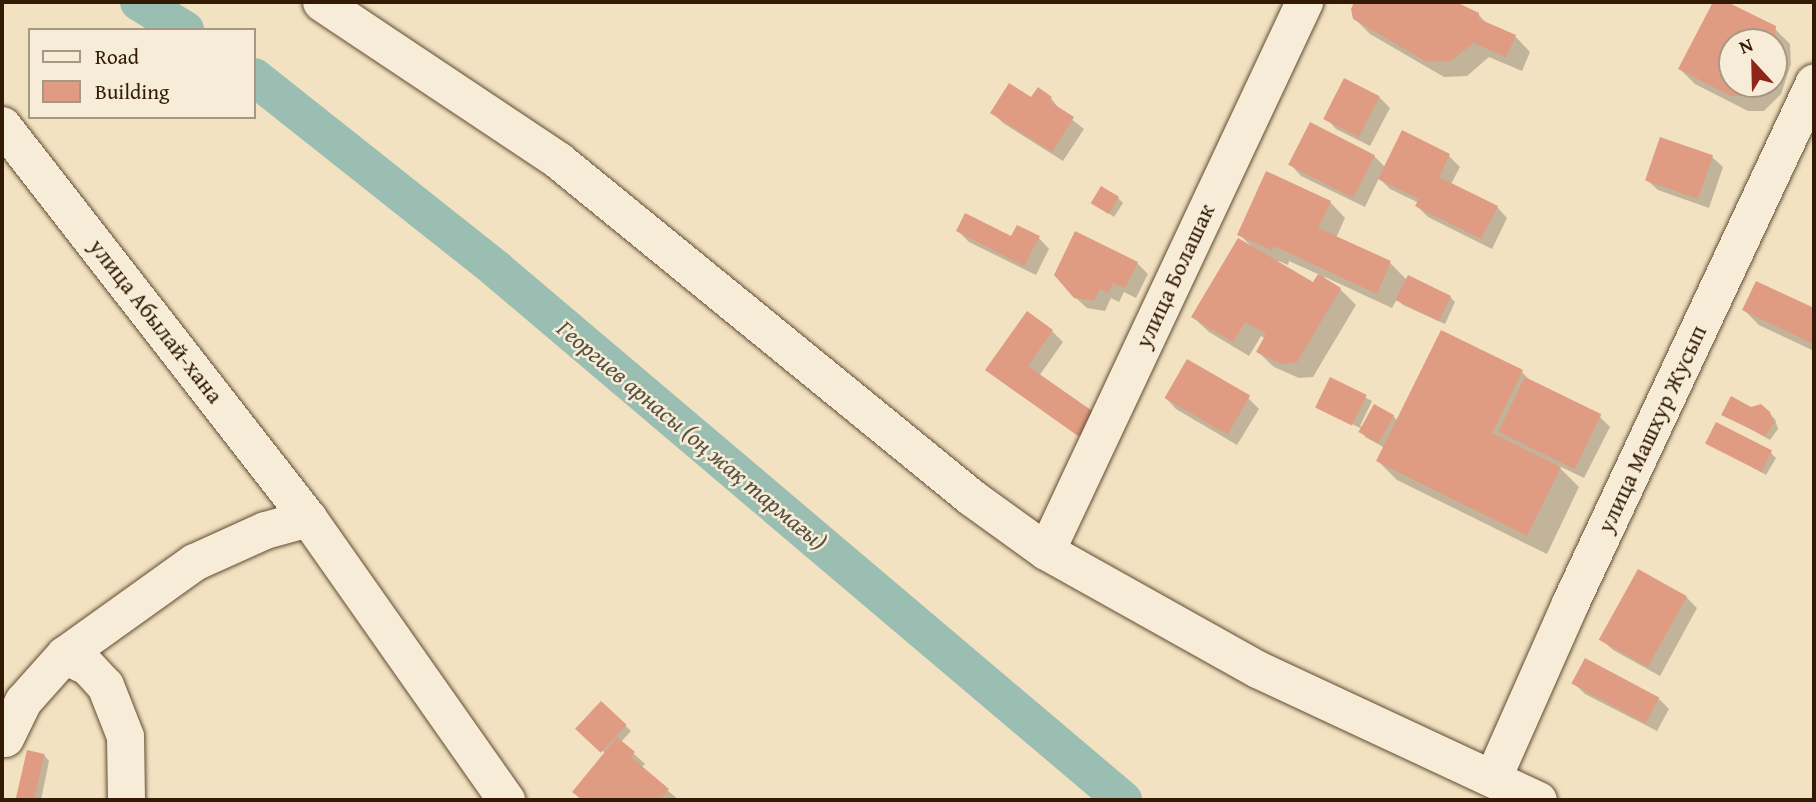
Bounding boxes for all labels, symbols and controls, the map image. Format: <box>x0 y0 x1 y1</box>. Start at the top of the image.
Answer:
legend <box>28 28 256 119</box>
north arrow <box>1718 28 1788 98</box>
text: N <box>1735 30 1757 61</box>
text: Road <box>95 41 139 72</box>
text: Building <box>95 76 169 107</box>
street label: улица Болашак <box>1130 200 1220 352</box>
street label: улица Абылай-хана <box>83 233 229 409</box>
water label: Георгиев арнасы (оң жақ тармағы) <box>551 314 833 556</box>
street label: улица Машхур Жусып <box>1592 321 1712 537</box>

